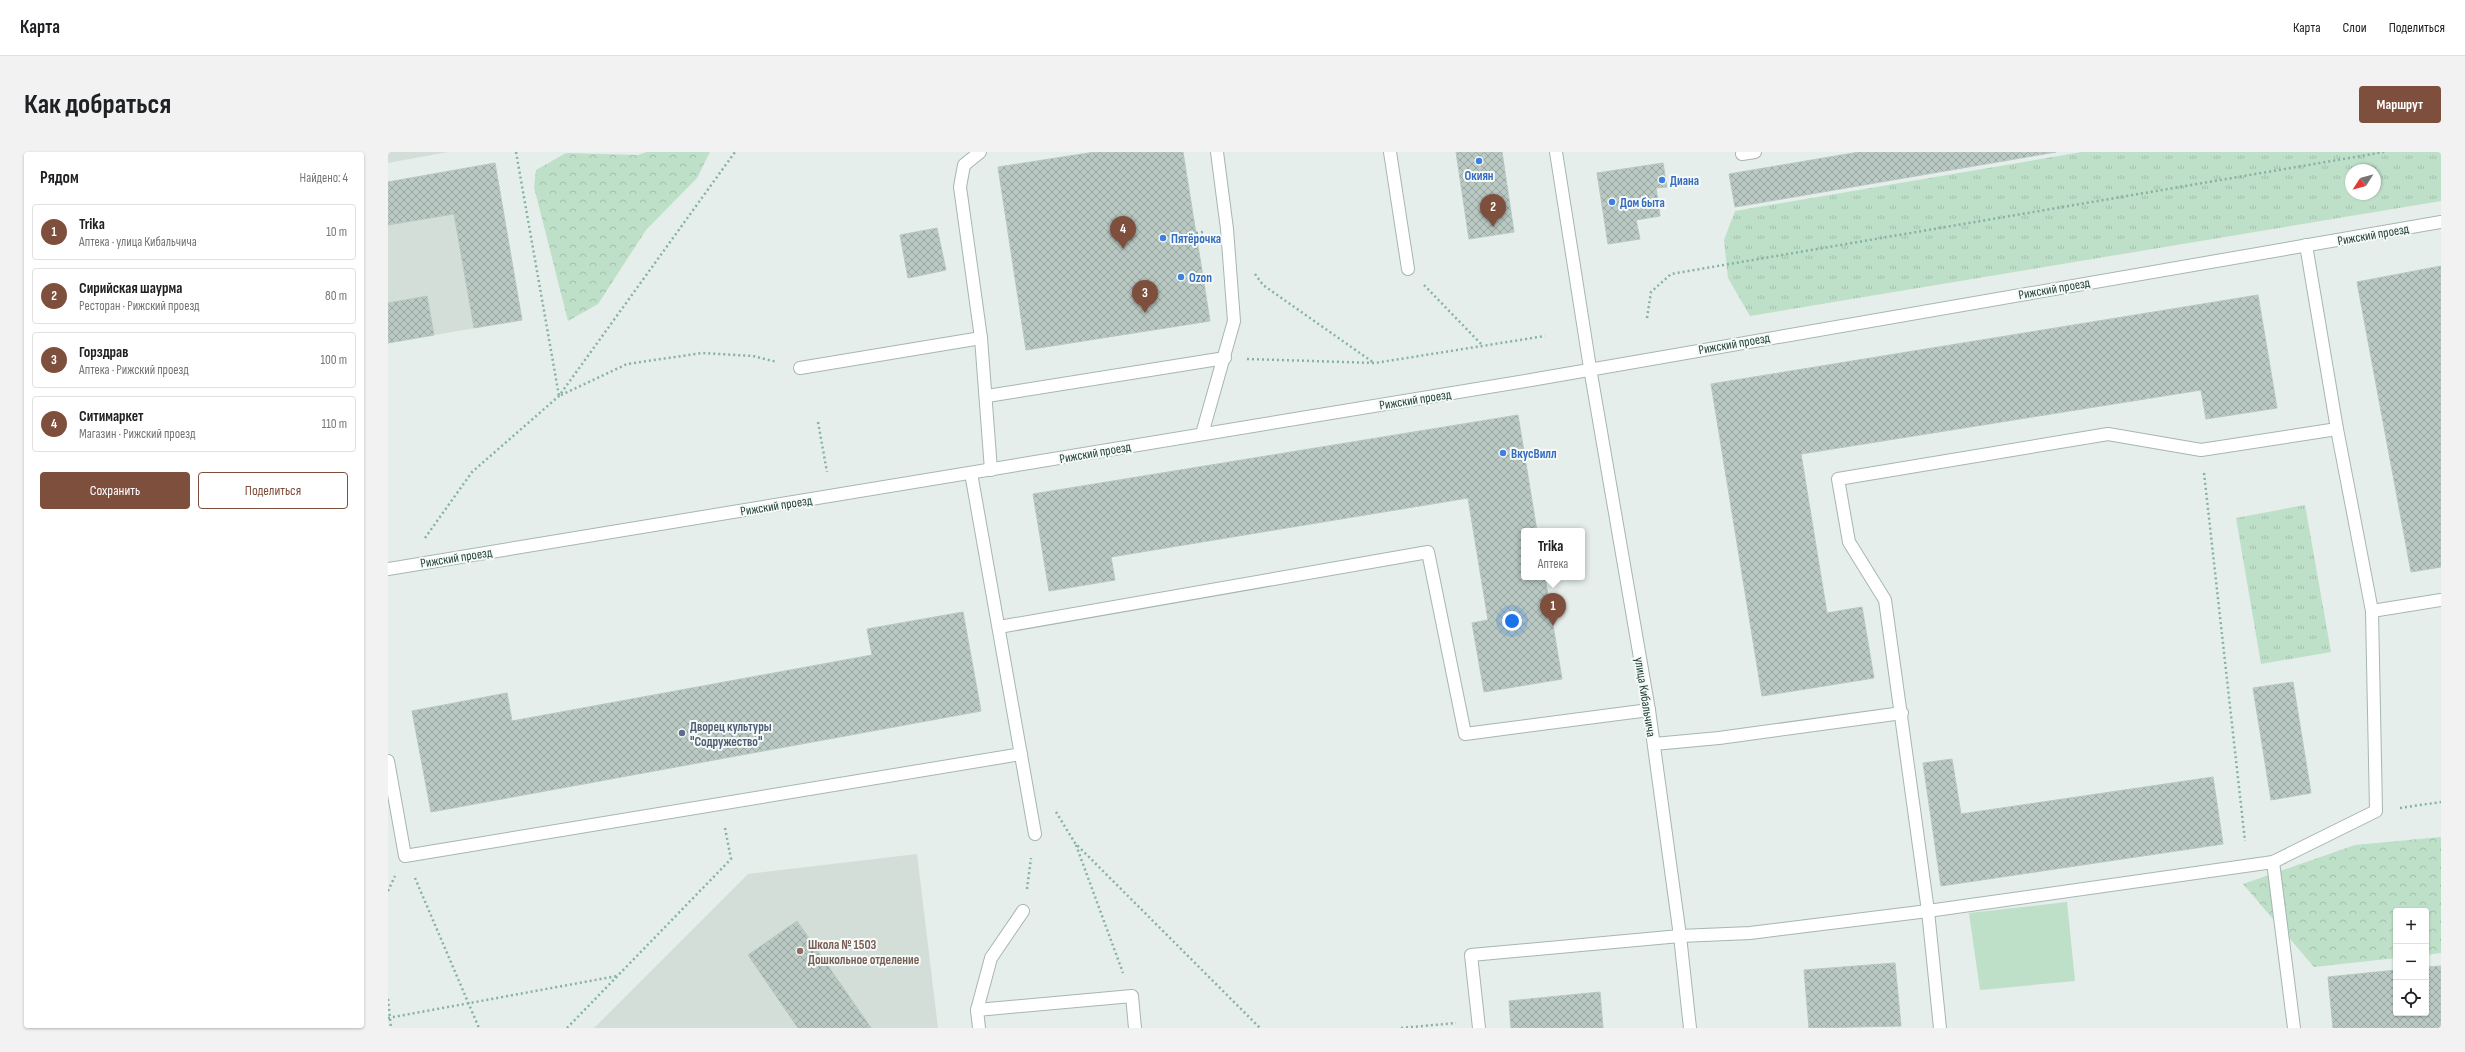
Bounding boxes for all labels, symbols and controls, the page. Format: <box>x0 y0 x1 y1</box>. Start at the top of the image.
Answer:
text: Карта <box>20 16 60 39</box>
text: Карта <box>2293 19 2321 36</box>
text: Слои <box>2343 19 2367 36</box>
text: Поделиться <box>2389 19 2445 36</box>
button: Маршрут <box>2359 86 2441 123</box>
text: Как добраться <box>24 88 171 121</box>
marker: Окиян <box>1474 156 1484 166</box>
north arrow <box>2345 164 2381 200</box>
text: Рядом <box>40 168 79 188</box>
place label: Окиян <box>1464 168 1494 184</box>
text: Найдено: 4 <box>300 170 348 186</box>
place label: Диана <box>1670 173 1699 189</box>
marker: Диана <box>1657 175 1667 185</box>
pin: 2 <box>1480 194 1506 227</box>
place label: Дом быта <box>1620 195 1665 211</box>
marker: Дом быта <box>1607 197 1617 207</box>
text: Trika <box>79 215 105 234</box>
pin: 4 <box>1110 216 1136 249</box>
street label: Рижский проезд <box>2336 221 2411 249</box>
text: 1 <box>51 224 57 240</box>
text: 10 m <box>326 224 347 240</box>
place label: Пятёрочка <box>1171 231 1221 247</box>
marker: Пятёрочка <box>1158 233 1168 243</box>
text: Аптека · улица Кибальчича <box>79 234 197 250</box>
place label: Ozon <box>1189 270 1212 286</box>
marker: Ozon <box>1176 272 1186 282</box>
street label: Рижский проезд <box>2017 275 2092 303</box>
text: Сирийская шаурма <box>79 279 182 298</box>
pin: 3 <box>1132 280 1158 313</box>
text: 2 <box>51 288 57 304</box>
text: 80 m <box>325 288 347 304</box>
text: Ресторан · Рижский проезд <box>79 298 199 314</box>
street label: Рижский проезд <box>1697 330 1772 358</box>
text: Горздрав <box>79 343 128 362</box>
text: 3 <box>51 352 57 368</box>
text: 100 m <box>320 352 347 368</box>
text: Аптека · Рижский проезд <box>79 362 189 378</box>
street label: Рижский проезд <box>1378 386 1453 414</box>
text: Ситимаркет <box>79 407 144 426</box>
text: 4 <box>51 416 57 432</box>
text: 110 m <box>322 416 347 432</box>
text: Магазин · Рижский проезд <box>79 426 195 442</box>
street label: Рижский проезд <box>1058 439 1133 467</box>
place label: ВкусВилл <box>1511 446 1557 462</box>
marker: ВкусВилл <box>1498 448 1508 458</box>
button: Сохранить <box>40 472 190 509</box>
button: Поделиться <box>198 472 348 509</box>
street label: Рижский проезд <box>739 492 814 520</box>
popup <box>1521 528 1585 580</box>
text: Trika <box>1538 537 1563 556</box>
street label: Рижский проезд <box>419 544 494 572</box>
text: Аптека <box>1538 556 1568 572</box>
pin: 1 <box>1540 593 1566 626</box>
your location <box>1502 611 1522 631</box>
street label: улица Кибальчича <box>1631 656 1659 738</box>
place label: Дворец культуры "Содружество" <box>690 719 772 750</box>
marker: Дворец культуры "Содружество" <box>677 728 687 738</box>
map controls <box>2393 908 2429 1016</box>
button: + <box>2393 908 2429 944</box>
place label: Школа № 1503 Дошкольное отделение <box>808 937 920 968</box>
button: − <box>2393 944 2429 980</box>
marker: Школа № 1503 Дошкольное отделение <box>795 946 805 956</box>
button: locate <box>2393 980 2429 1016</box>

